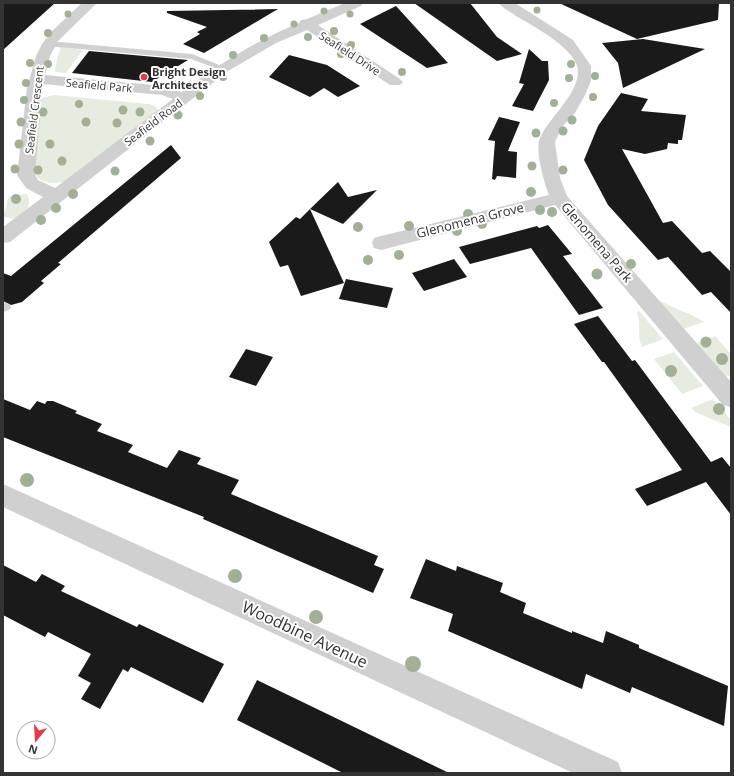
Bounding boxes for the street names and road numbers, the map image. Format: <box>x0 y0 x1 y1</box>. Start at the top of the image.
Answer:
street label: Seafield Drive <box>316 28 384 78</box>
street label: Seafield Crescent <box>21 65 47 155</box>
street label: Seafield Park <box>65 75 133 95</box>
street label: Seafield Road <box>121 95 185 149</box>
street label: Glenomena Grove <box>414 198 526 242</box>
street label: Glenomena Park <box>557 198 637 286</box>
street label: Woodbine Avenue <box>239 595 371 673</box>

